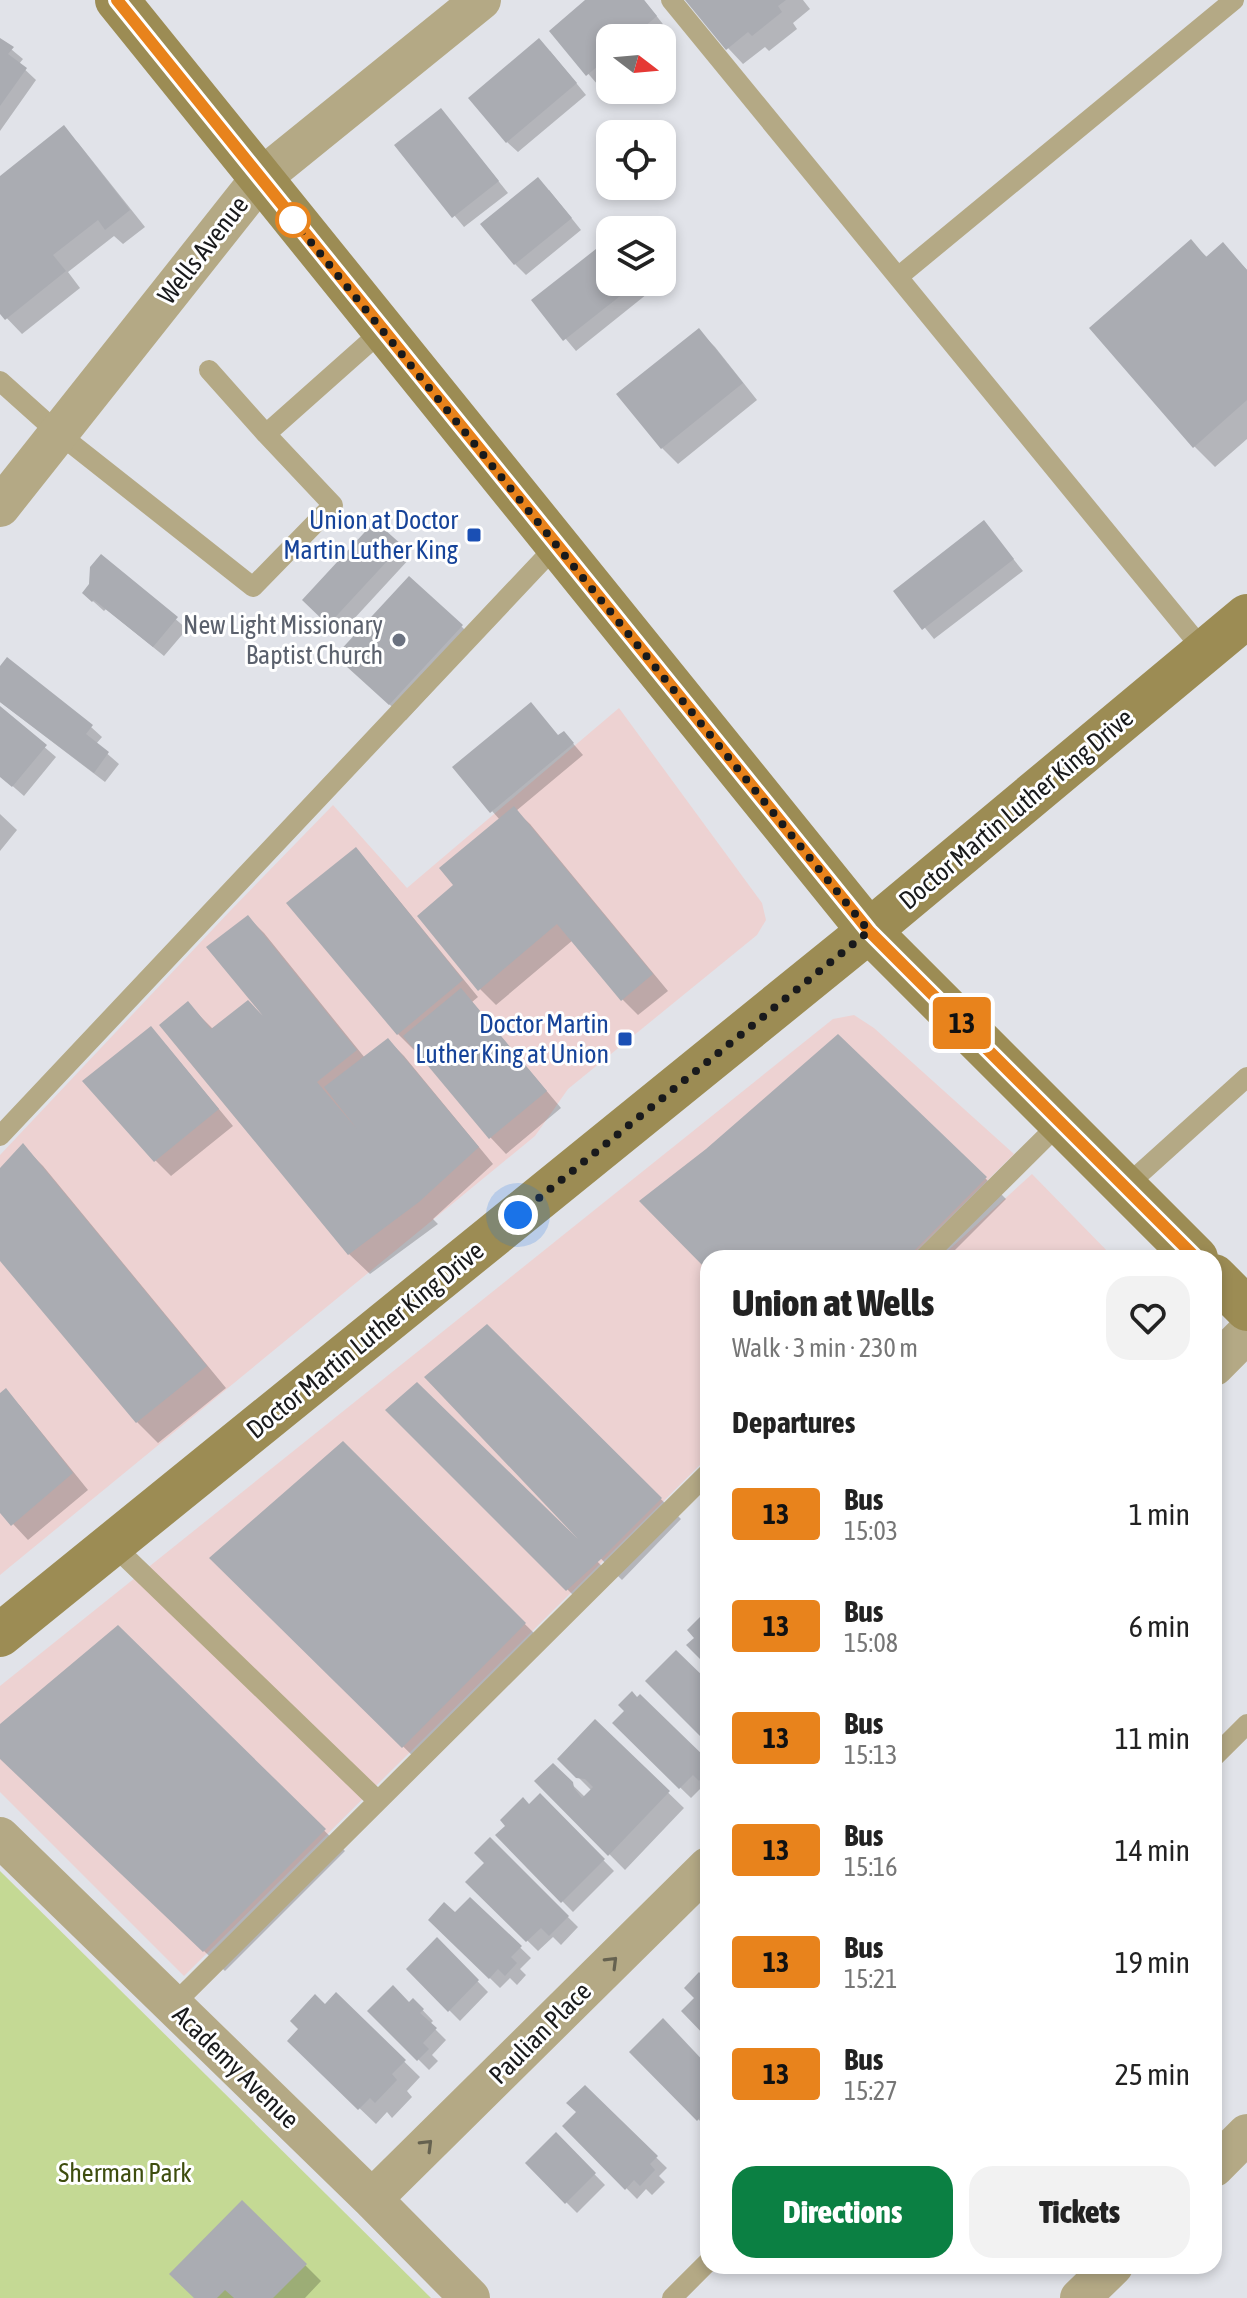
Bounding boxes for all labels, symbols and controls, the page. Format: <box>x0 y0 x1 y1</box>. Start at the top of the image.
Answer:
north arrow <box>596 24 676 104</box>
map controls <box>596 24 676 296</box>
button: locate <box>596 120 676 200</box>
street label: Wells Avenue <box>152 190 254 310</box>
unlabelled marker <box>276 203 310 237</box>
button: layers <box>596 216 676 296</box>
place label: Union at Doctor Martin Luther King <box>283 505 459 565</box>
marker: Union at Doctor Martin Luther King <box>465 526 483 544</box>
place label: New Light Missionary Baptist Church <box>183 610 383 670</box>
marker: New Light Missionary Baptist Church <box>390 631 408 649</box>
street label: Doctor Martin Luther King Drive <box>893 702 1139 916</box>
line badge: 13 <box>926 997 998 1049</box>
text: 13 <box>949 1007 975 1039</box>
place label: Doctor Martin Luther King at Union <box>415 1009 609 1069</box>
marker: Doctor Martin Luther King at Union <box>616 1030 634 1048</box>
your location <box>498 1195 538 1235</box>
street label: Doctor Martin Luther King Drive <box>241 1235 489 1445</box>
button: heart <box>1106 1276 1190 1360</box>
text: Union at Wells <box>732 1281 934 1324</box>
text: Walk · 3 min · 230 m <box>732 1333 918 1363</box>
text: Departures <box>732 1405 855 1439</box>
text: Bus <box>844 1482 883 1516</box>
text: 1 min <box>1129 1497 1190 1531</box>
text: 13 <box>763 1498 789 1530</box>
text: 15:03 <box>844 1516 898 1546</box>
text: Bus <box>844 1594 883 1628</box>
text: 6 min <box>1129 1609 1190 1643</box>
text: 13 <box>763 1610 789 1642</box>
text: 15:08 <box>844 1628 898 1658</box>
text: Bus <box>844 1706 883 1740</box>
text: 11 min <box>1115 1721 1190 1755</box>
text: 13 <box>763 1722 789 1754</box>
text: 15:13 <box>844 1740 898 1770</box>
text: Bus <box>844 1818 883 1852</box>
text: 14 min <box>1115 1833 1190 1867</box>
text: 13 <box>763 1834 789 1866</box>
text: 15:16 <box>844 1852 898 1882</box>
text: Bus <box>844 1930 883 1964</box>
text: 19 min <box>1115 1945 1190 1979</box>
text: 13 <box>763 1946 789 1978</box>
one-way arrow <box>603 1957 617 1971</box>
text: 15:21 <box>844 1964 898 1994</box>
street label: Paulian Place <box>483 1976 597 2090</box>
street label: Academy Avenue <box>167 1999 305 2135</box>
text: Bus <box>844 2042 883 2076</box>
text: 25 min <box>1115 2057 1190 2091</box>
text: 13 <box>763 2058 789 2090</box>
text: 15:27 <box>844 2076 898 2106</box>
one-way arrow <box>418 2139 432 2154</box>
park label: Sherman Park <box>58 2158 192 2188</box>
button: Directions <box>732 2166 953 2258</box>
button: Tickets <box>969 2166 1190 2258</box>

